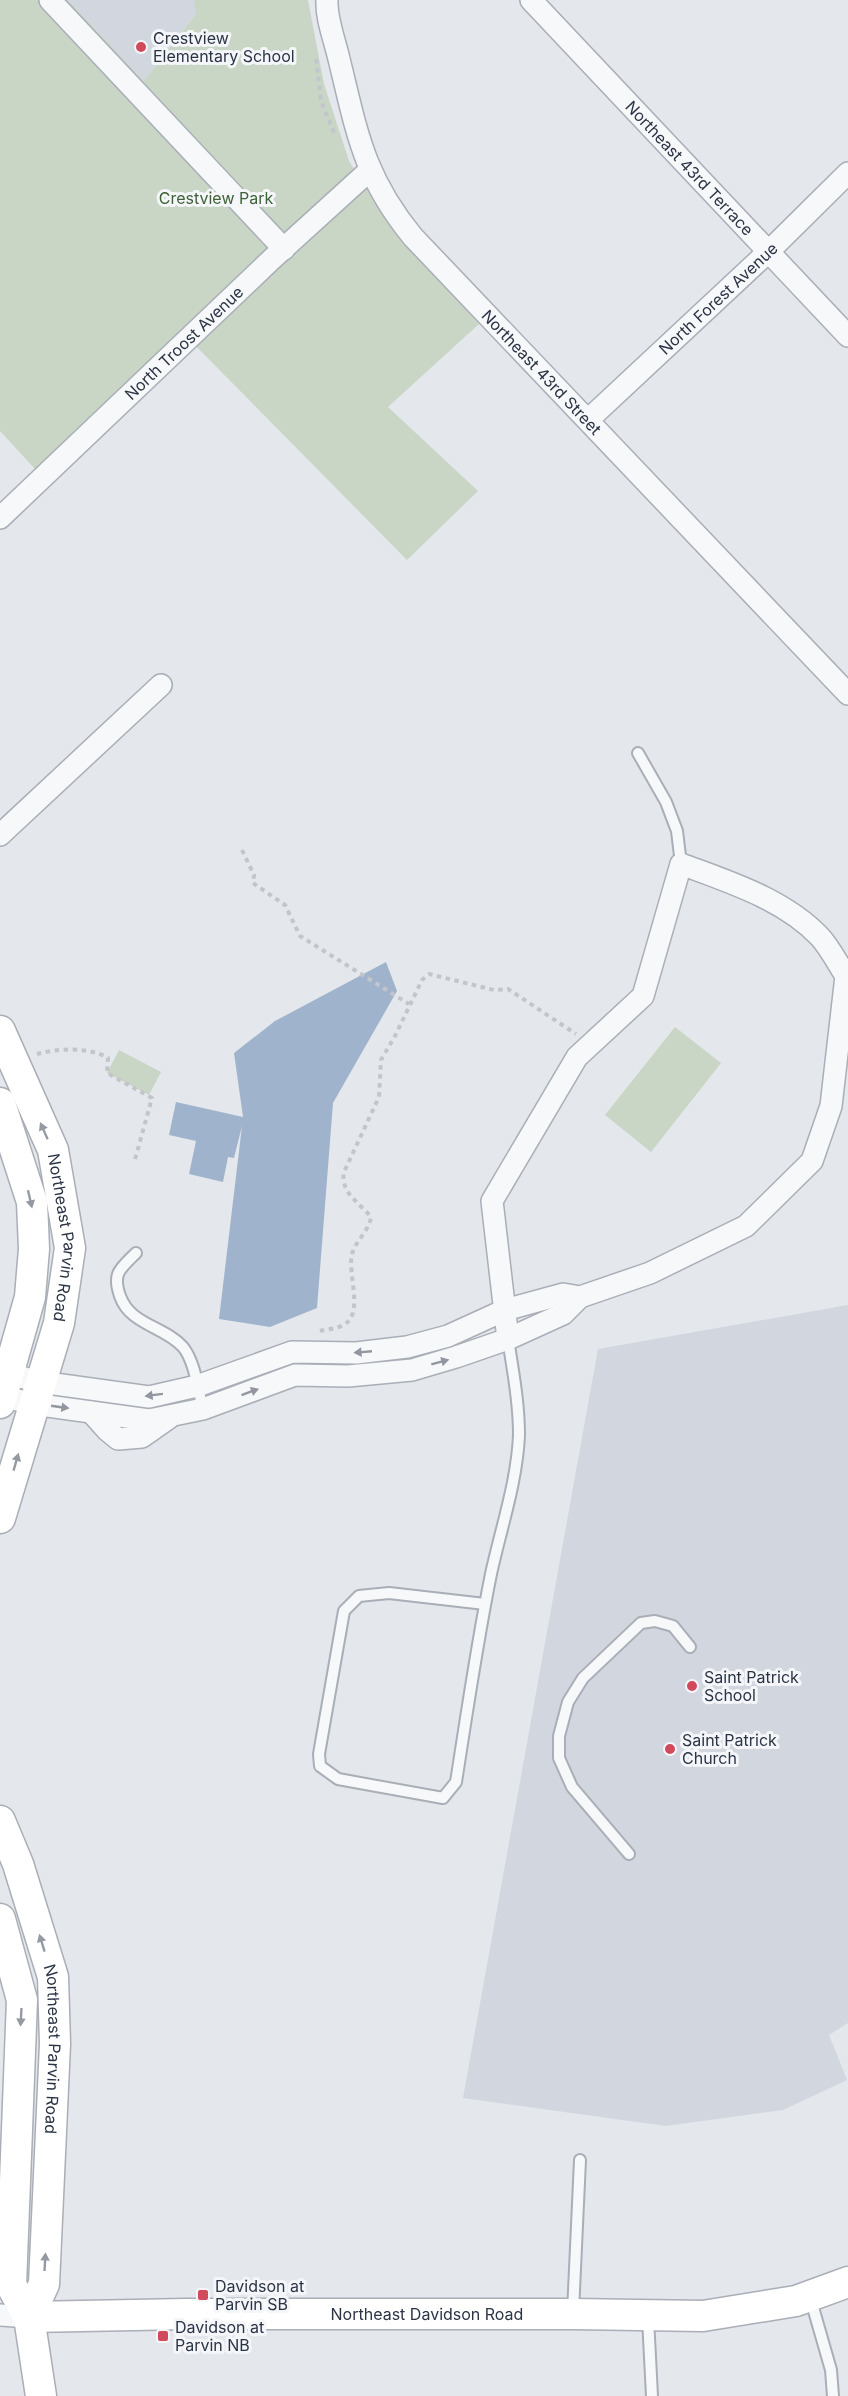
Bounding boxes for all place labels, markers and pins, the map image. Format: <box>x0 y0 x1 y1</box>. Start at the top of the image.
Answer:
place label: Crestview Elementary School <box>153 28 295 66</box>
marker: Crestview Elementary School <box>134 40 148 54</box>
place label: Saint Patrick School <box>704 1667 799 1705</box>
marker: Saint Patrick School <box>685 1679 699 1693</box>
place label: Saint Patrick Church <box>682 1730 777 1768</box>
marker: Saint Patrick Church <box>663 1742 677 1756</box>
place label: Davidson at Parvin SB <box>215 2276 304 2314</box>
marker: Davidson at Parvin SB <box>196 2288 210 2302</box>
place label: Davidson at Parvin NB <box>175 2317 264 2355</box>
marker: Davidson at Parvin NB <box>156 2329 170 2343</box>

